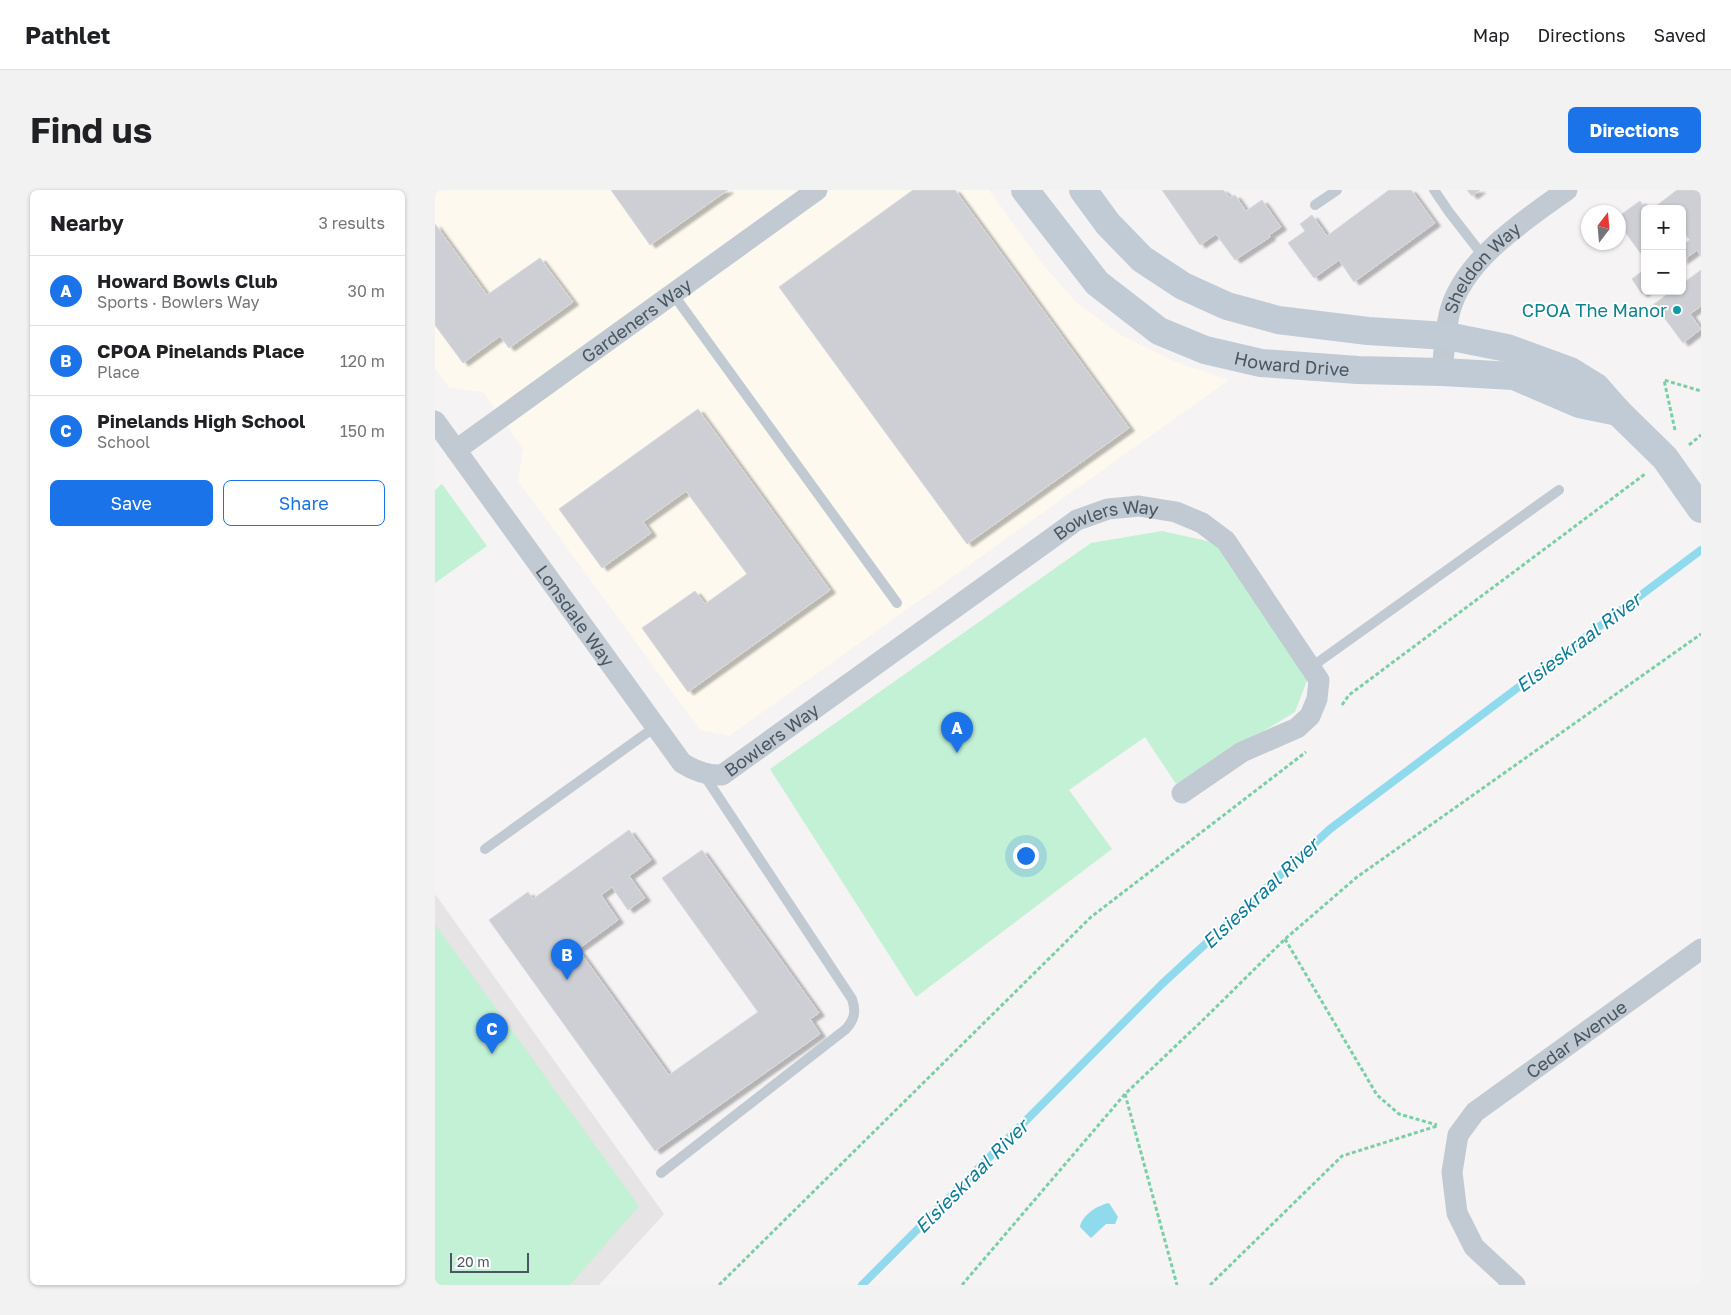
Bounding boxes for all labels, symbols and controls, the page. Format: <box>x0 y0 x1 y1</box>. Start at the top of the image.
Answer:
text: Pathlet <box>25 20 110 49</box>
text: Map <box>1473 24 1509 46</box>
text: Directions <box>1537 24 1625 46</box>
text: Saved <box>1653 24 1706 46</box>
button: Directions <box>1568 107 1701 153</box>
text: Find us <box>30 109 152 151</box>
north arrow <box>1581 205 1626 250</box>
map controls <box>1641 205 1686 295</box>
button: + <box>1641 205 1686 250</box>
text: Nearby <box>50 210 124 236</box>
text: 3 results <box>318 213 385 233</box>
street label: Sheldon Way <box>1439 217 1525 316</box>
button: − <box>1641 250 1686 295</box>
text: Howard Bowls Club <box>97 269 278 292</box>
street label: Gardeners Way <box>577 273 695 367</box>
text: A <box>60 281 72 301</box>
text: 30 m <box>348 281 385 301</box>
text: Sports · Bowlers Way <box>97 292 259 312</box>
place label: CPOA The Manor <box>1522 299 1667 321</box>
marker: CPOA The Manor <box>1671 304 1683 316</box>
text: CPOA Pinelands Place <box>97 339 305 362</box>
street label: Howard Drive <box>1232 346 1350 380</box>
text: B <box>60 351 72 371</box>
text: 120 m <box>340 351 385 371</box>
text: Place <box>97 362 140 382</box>
text: Pinelands High School <box>97 409 306 432</box>
text: C <box>60 421 72 441</box>
text: 150 m <box>340 421 385 441</box>
text: School <box>97 432 150 452</box>
button: Save <box>50 480 213 526</box>
button: Share <box>223 480 385 526</box>
street label: Bowlers Way <box>1049 495 1160 545</box>
street label: Lonsdale Way <box>532 561 620 671</box>
water label: Elsieskraal River <box>1511 586 1647 697</box>
street label: Bowlers Way <box>720 698 823 781</box>
pin: A <box>941 712 973 753</box>
water label: Elsieskraal River <box>1197 831 1325 953</box>
your location <box>1013 843 1039 869</box>
pin: B <box>551 939 583 980</box>
street label: Cedar Avenue <box>1521 995 1631 1083</box>
pin: C <box>476 1013 508 1054</box>
water label: Elsieskraal River <box>910 1113 1034 1237</box>
scale bar <box>450 1250 529 1273</box>
text: 20 m <box>457 1253 490 1270</box>

